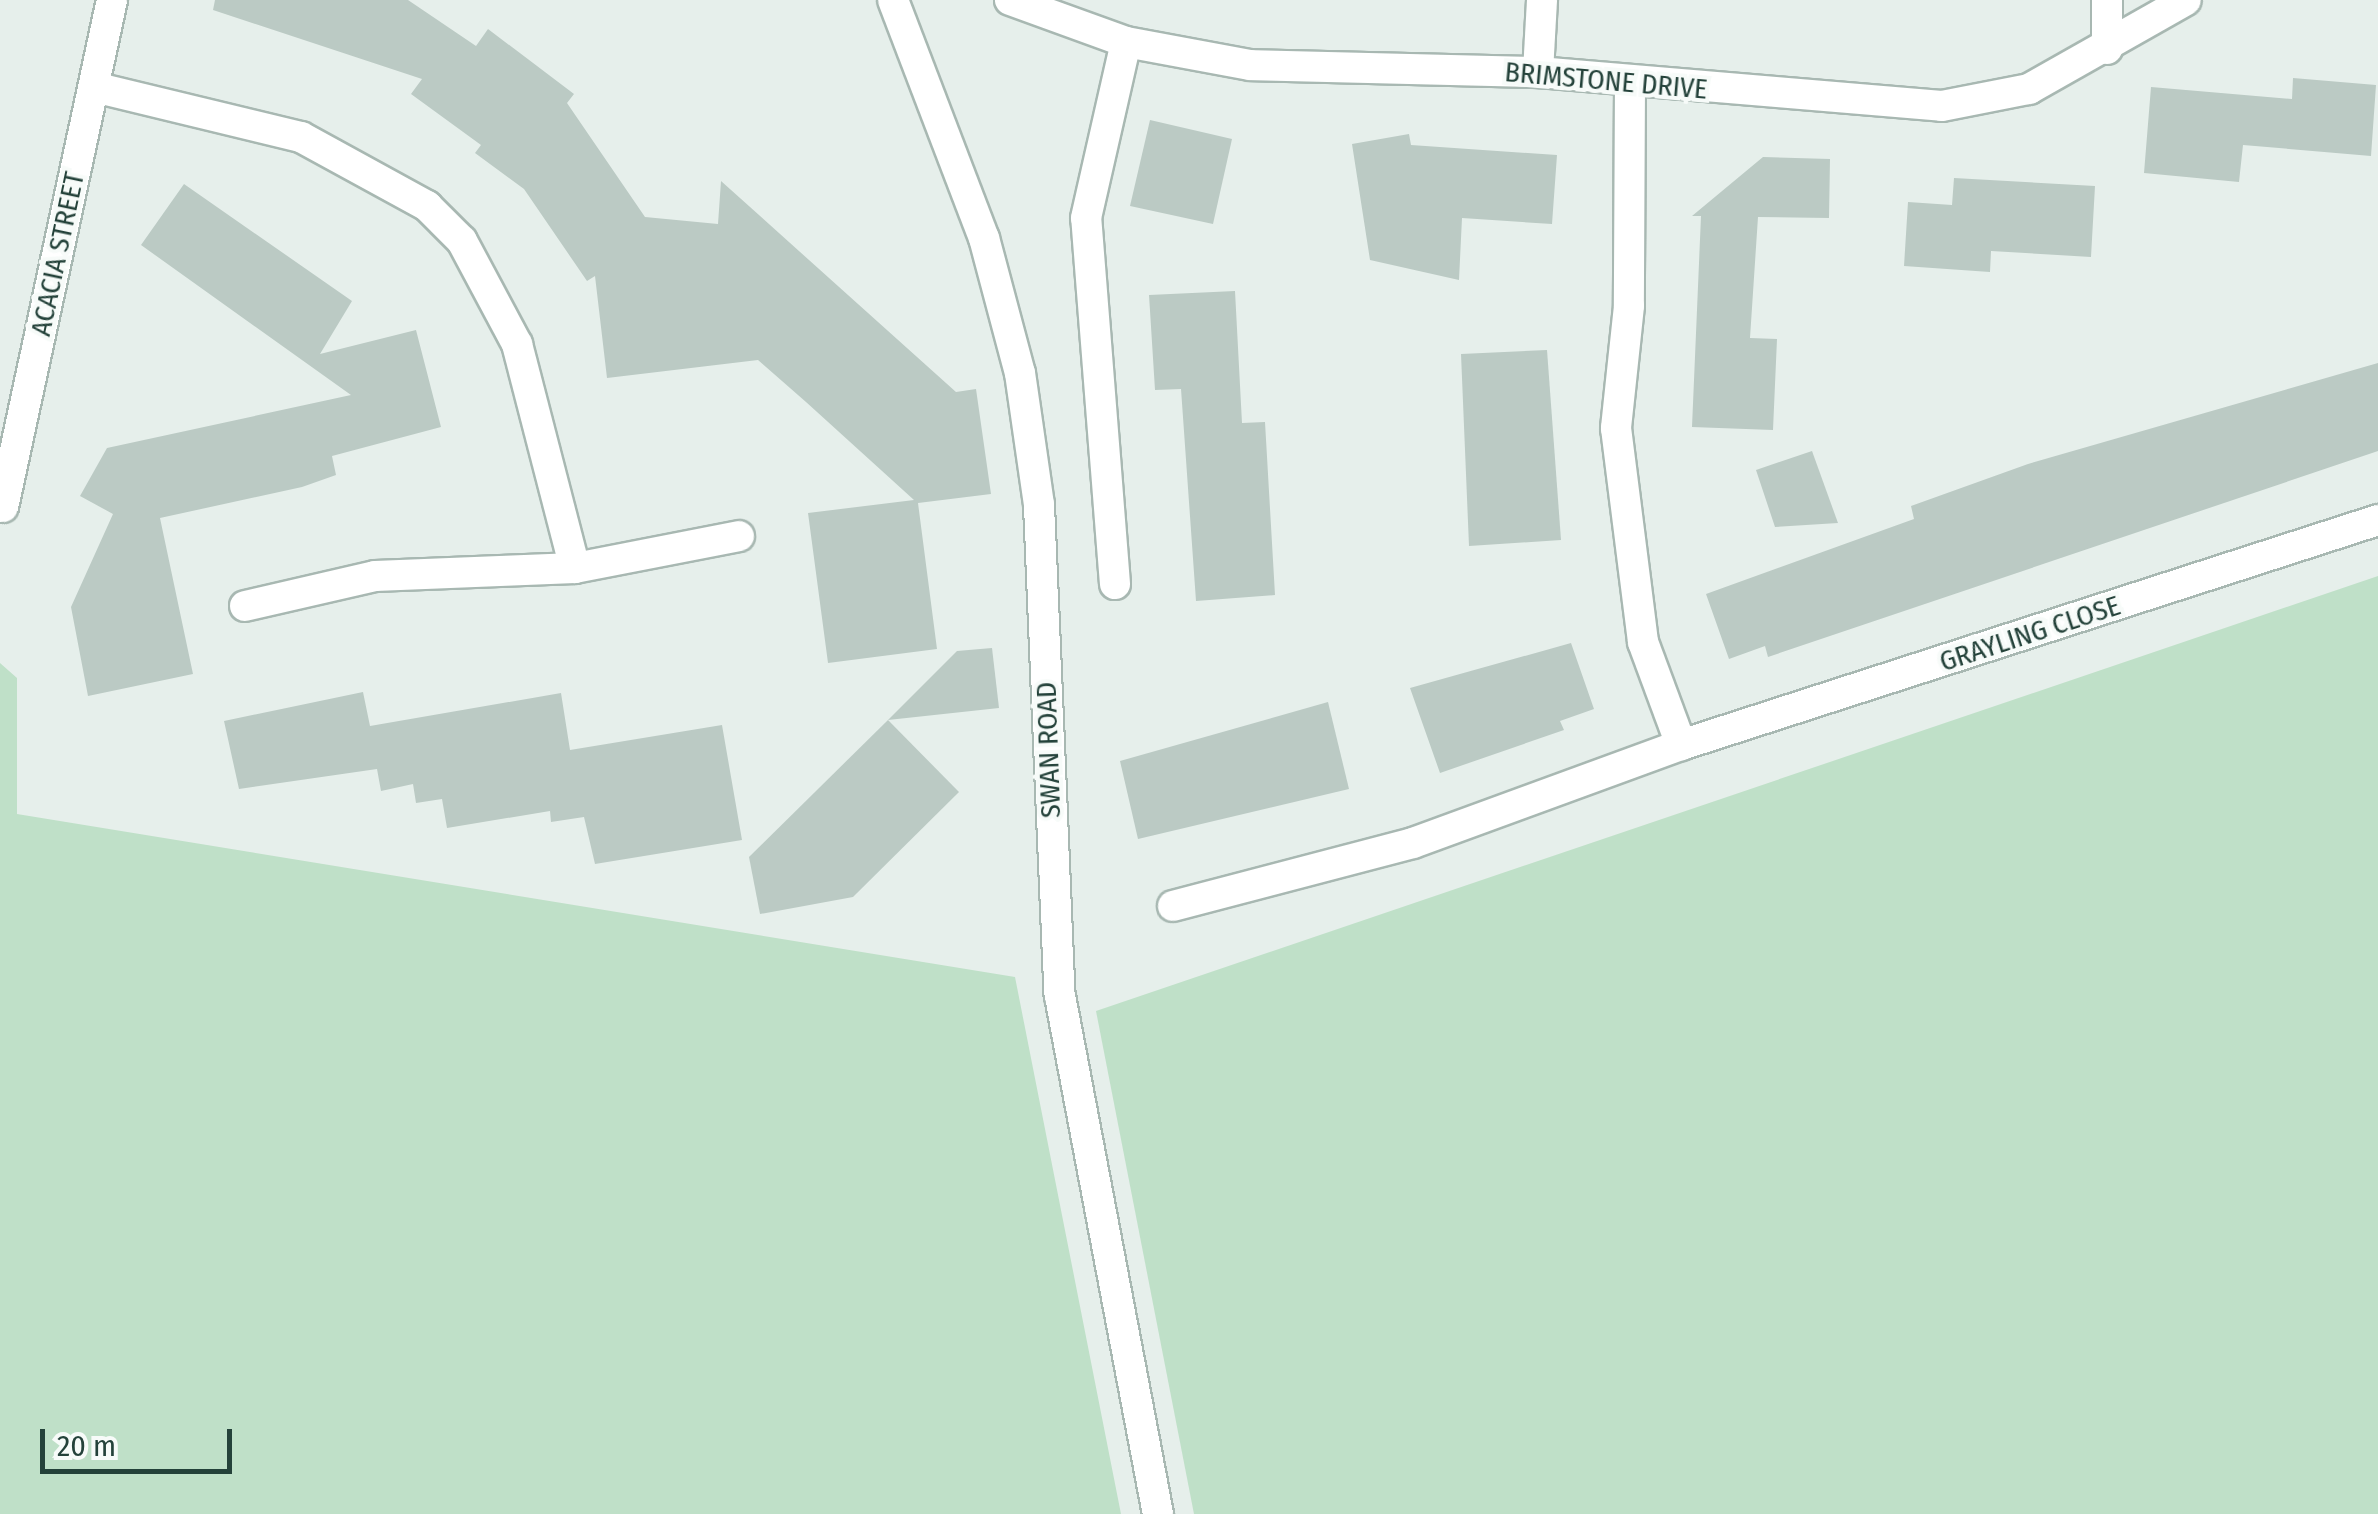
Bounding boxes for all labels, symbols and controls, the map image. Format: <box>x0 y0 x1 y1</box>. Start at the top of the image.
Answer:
street label: BRIMSTONE DRIVE <box>1503 55 1709 107</box>
street label: ACACIA STREET <box>24 169 92 339</box>
street label: GRAYLING CLOSE <box>1935 589 2125 679</box>
street label: SWAN ROAD <box>1030 681 1068 819</box>
scale bar <box>45 1409 238 1471</box>
text: 20 m <box>57 1428 116 1464</box>

